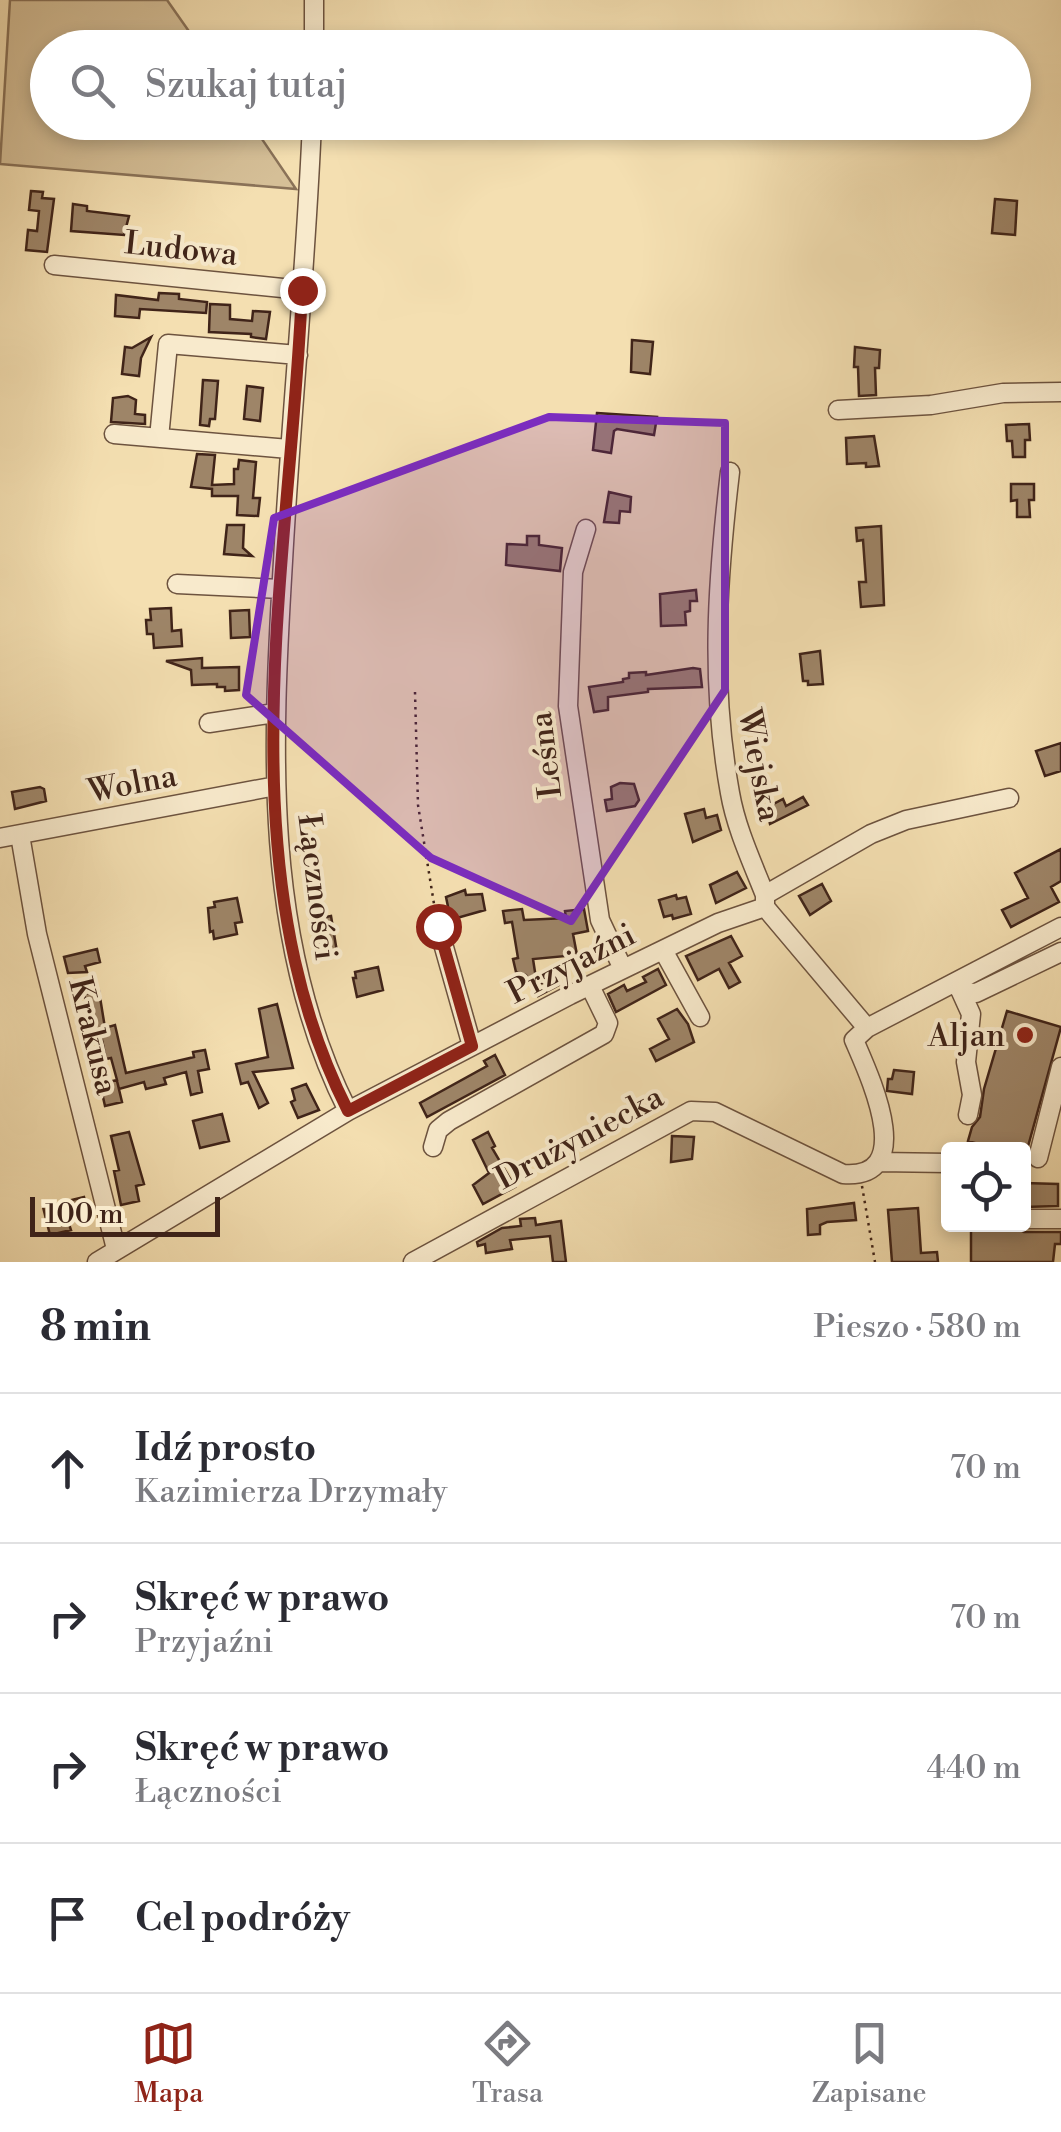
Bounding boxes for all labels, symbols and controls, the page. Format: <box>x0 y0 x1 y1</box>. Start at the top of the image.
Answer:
search box <box>30 30 1031 140</box>
icon: search <box>65 58 120 113</box>
text: Szukaj tutaj <box>145 62 348 109</box>
street label: Ludowa <box>122 223 240 275</box>
route end <box>280 268 326 314</box>
street label: Wiejska <box>728 705 790 825</box>
street label: Leśna <box>521 709 571 800</box>
street label: Wolna <box>83 756 181 812</box>
street label: Łączności <box>288 812 346 962</box>
route start <box>416 904 462 950</box>
street label: Przyjaźni <box>501 915 642 1013</box>
street label: Krakusa <box>59 974 127 1100</box>
place label: Aljan <box>927 1016 1005 1056</box>
marker: Aljan <box>1014 1024 1036 1046</box>
street label: Drużyniecka <box>489 1077 671 1199</box>
map controls <box>941 1142 1031 1232</box>
button: locate <box>941 1142 1031 1232</box>
scale bar <box>30 1192 220 1236</box>
text: 100 m <box>45 1197 124 1232</box>
text: 8 min <box>40 1301 151 1354</box>
text: Pieszo · 580 m <box>813 1307 1021 1347</box>
text: Idź prosto <box>135 1425 316 1472</box>
icon: ahead <box>40 1441 95 1496</box>
text: 70 m <box>950 1448 1021 1488</box>
text: Kazimierza Drzymały <box>135 1472 447 1512</box>
text: Skręć w prawo <box>135 1575 389 1622</box>
icon: right <box>40 1591 95 1646</box>
text: 70 m <box>950 1598 1021 1638</box>
text: Przyjaźni <box>135 1622 273 1662</box>
text: Skręć w prawo <box>135 1725 389 1772</box>
icon: right <box>40 1741 95 1796</box>
text: 440 m <box>926 1748 1021 1788</box>
text: Łączności <box>135 1772 282 1812</box>
icon: arrive <box>40 1891 95 1946</box>
text: Cel podróży <box>135 1895 350 1942</box>
tab: Mapa <box>134 2016 204 2111</box>
tab: Trasa <box>472 2016 543 2111</box>
tab: Zapisane <box>812 2016 927 2111</box>

